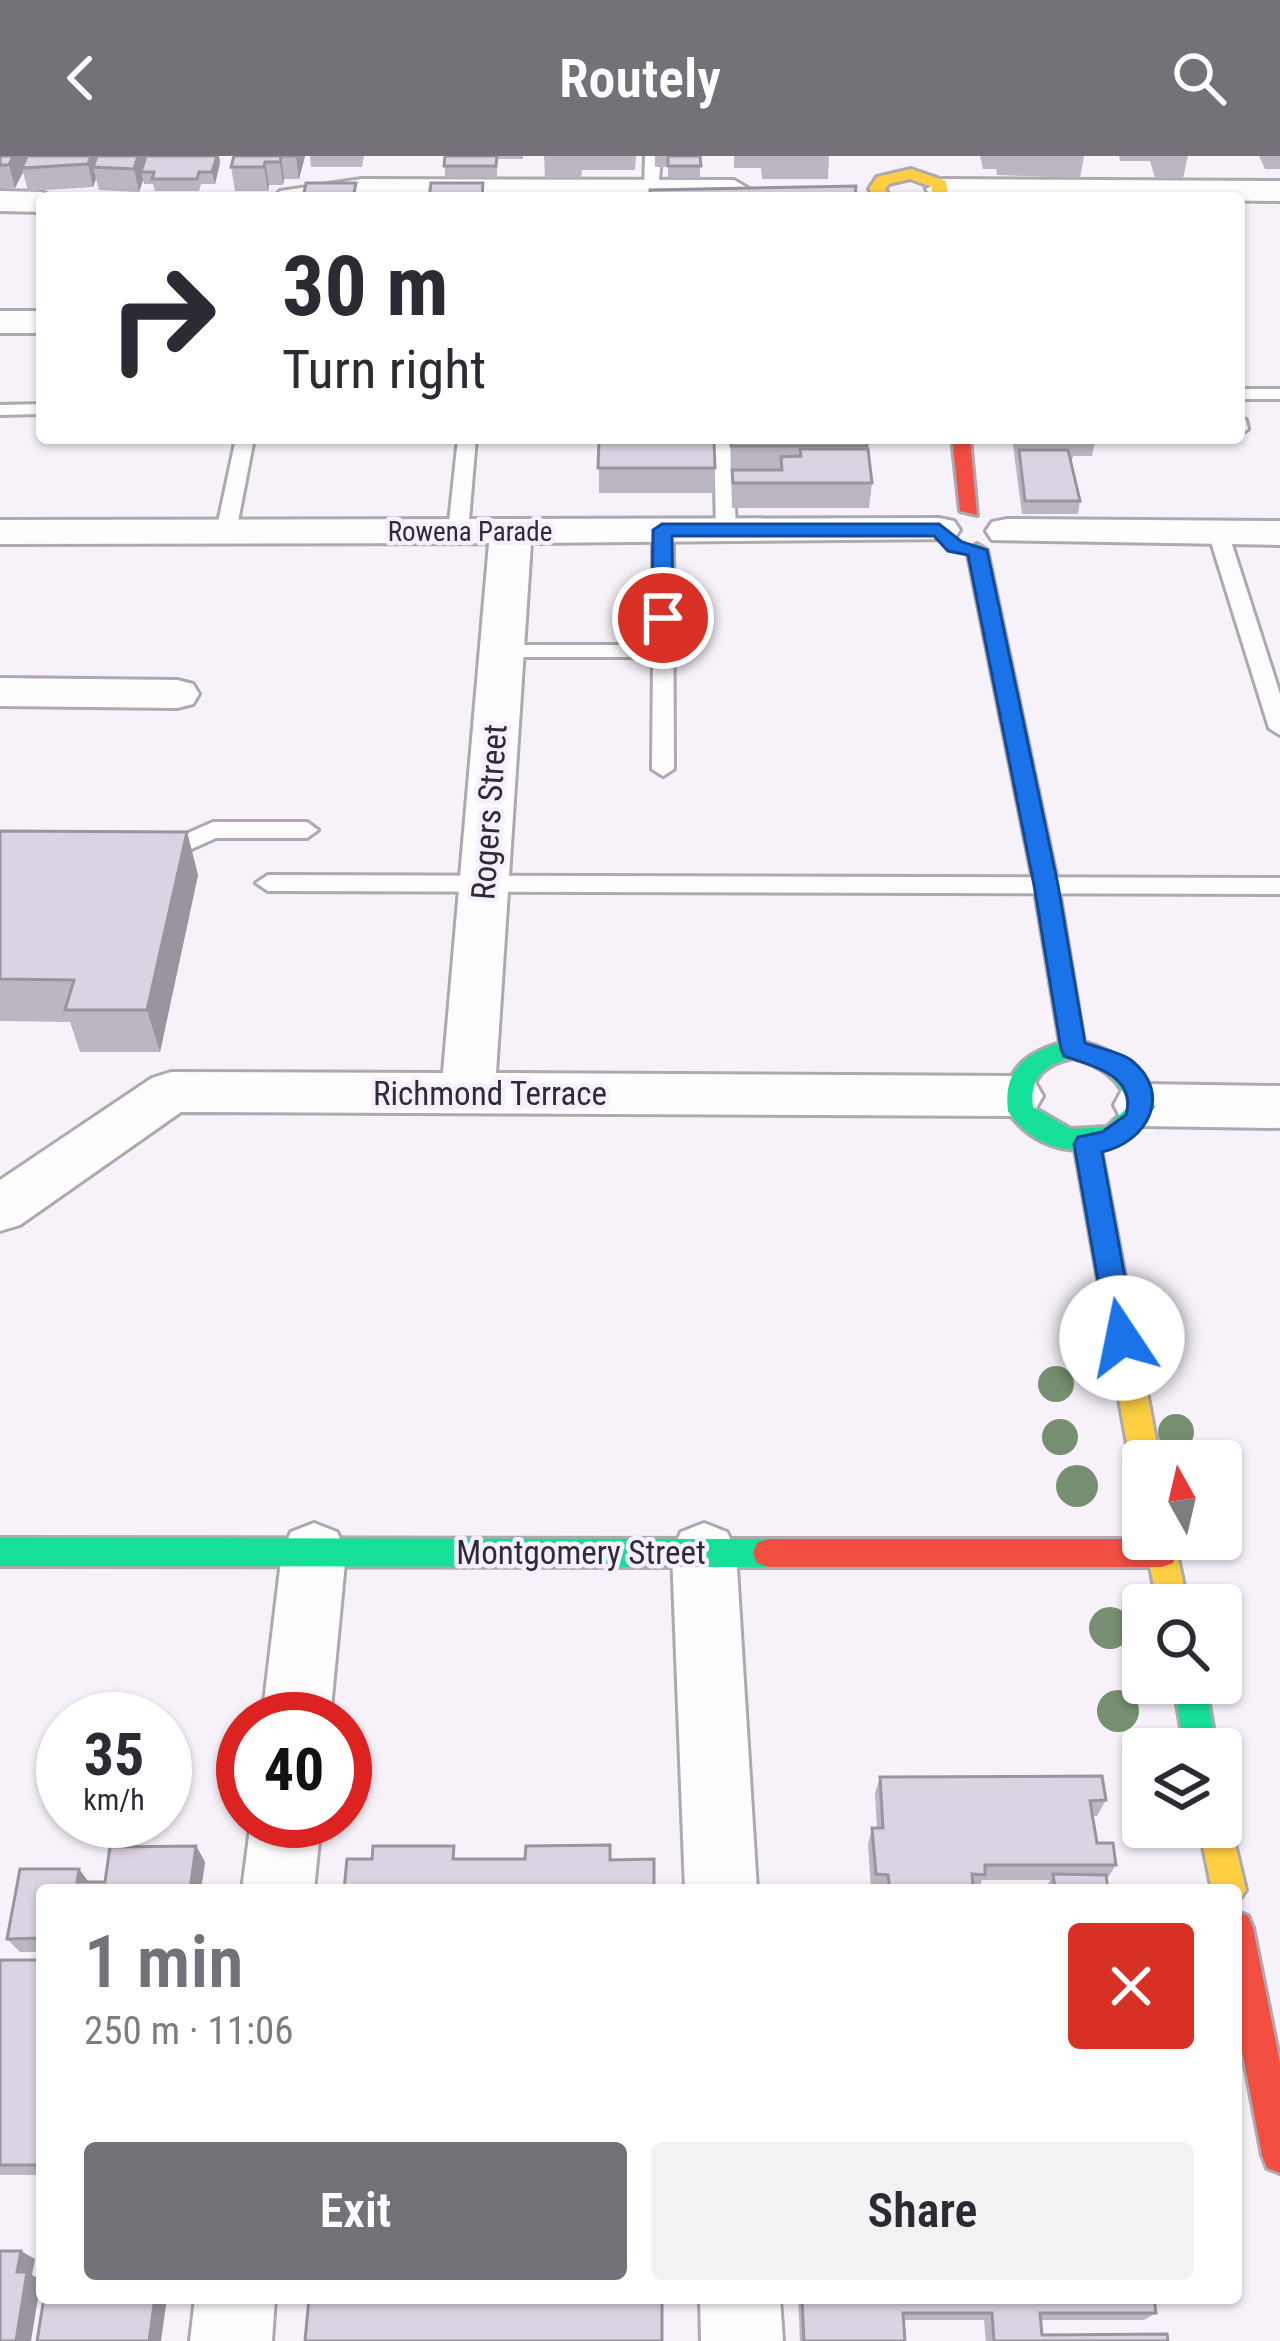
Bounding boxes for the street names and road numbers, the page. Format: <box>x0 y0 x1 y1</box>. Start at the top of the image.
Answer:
street label: Rowena Parade <box>388 516 552 548</box>
street label: Rogers Street <box>463 723 515 901</box>
street label: Richmond Terrace <box>373 1074 607 1113</box>
street label: Montgomery Street <box>456 1533 706 1572</box>

